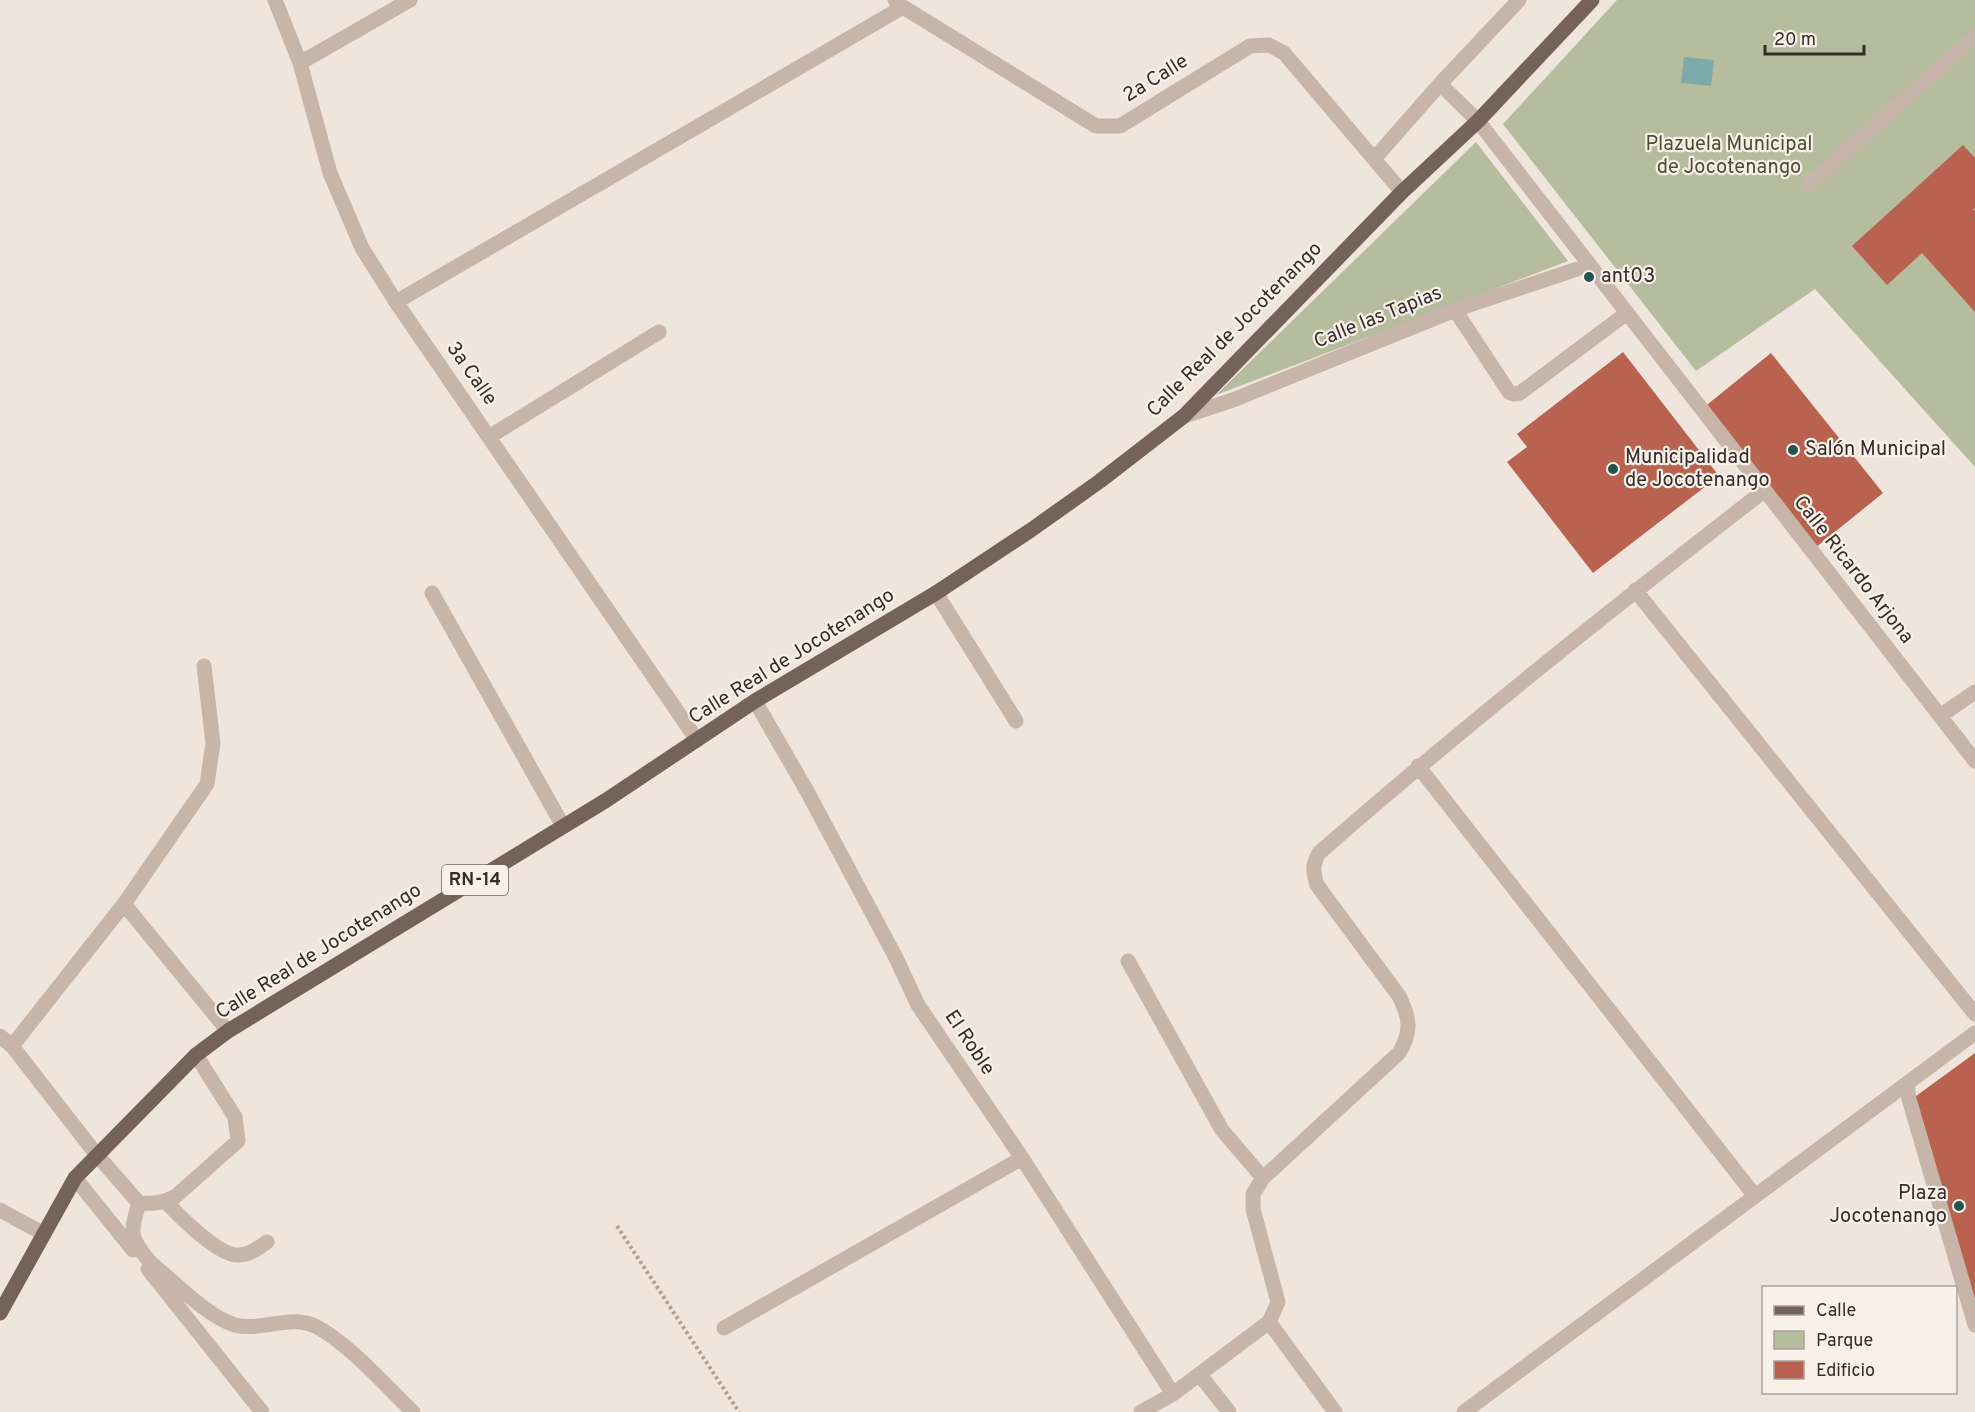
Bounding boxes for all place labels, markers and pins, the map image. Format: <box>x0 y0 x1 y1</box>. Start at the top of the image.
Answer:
place label: ant03 <box>1601 264 1655 290</box>
marker: ant03 <box>1582 270 1596 284</box>
place label: Salón Municipal <box>1805 437 1946 463</box>
marker: Salón Municipal <box>1786 443 1800 457</box>
place label: Municipalidad de Jocotenango <box>1625 445 1770 494</box>
marker: Municipalidad de Jocotenango <box>1606 462 1620 476</box>
place label: Plaza Jocotenango <box>1829 1181 1947 1230</box>
marker: Plaza Jocotenango <box>1952 1199 1966 1213</box>

